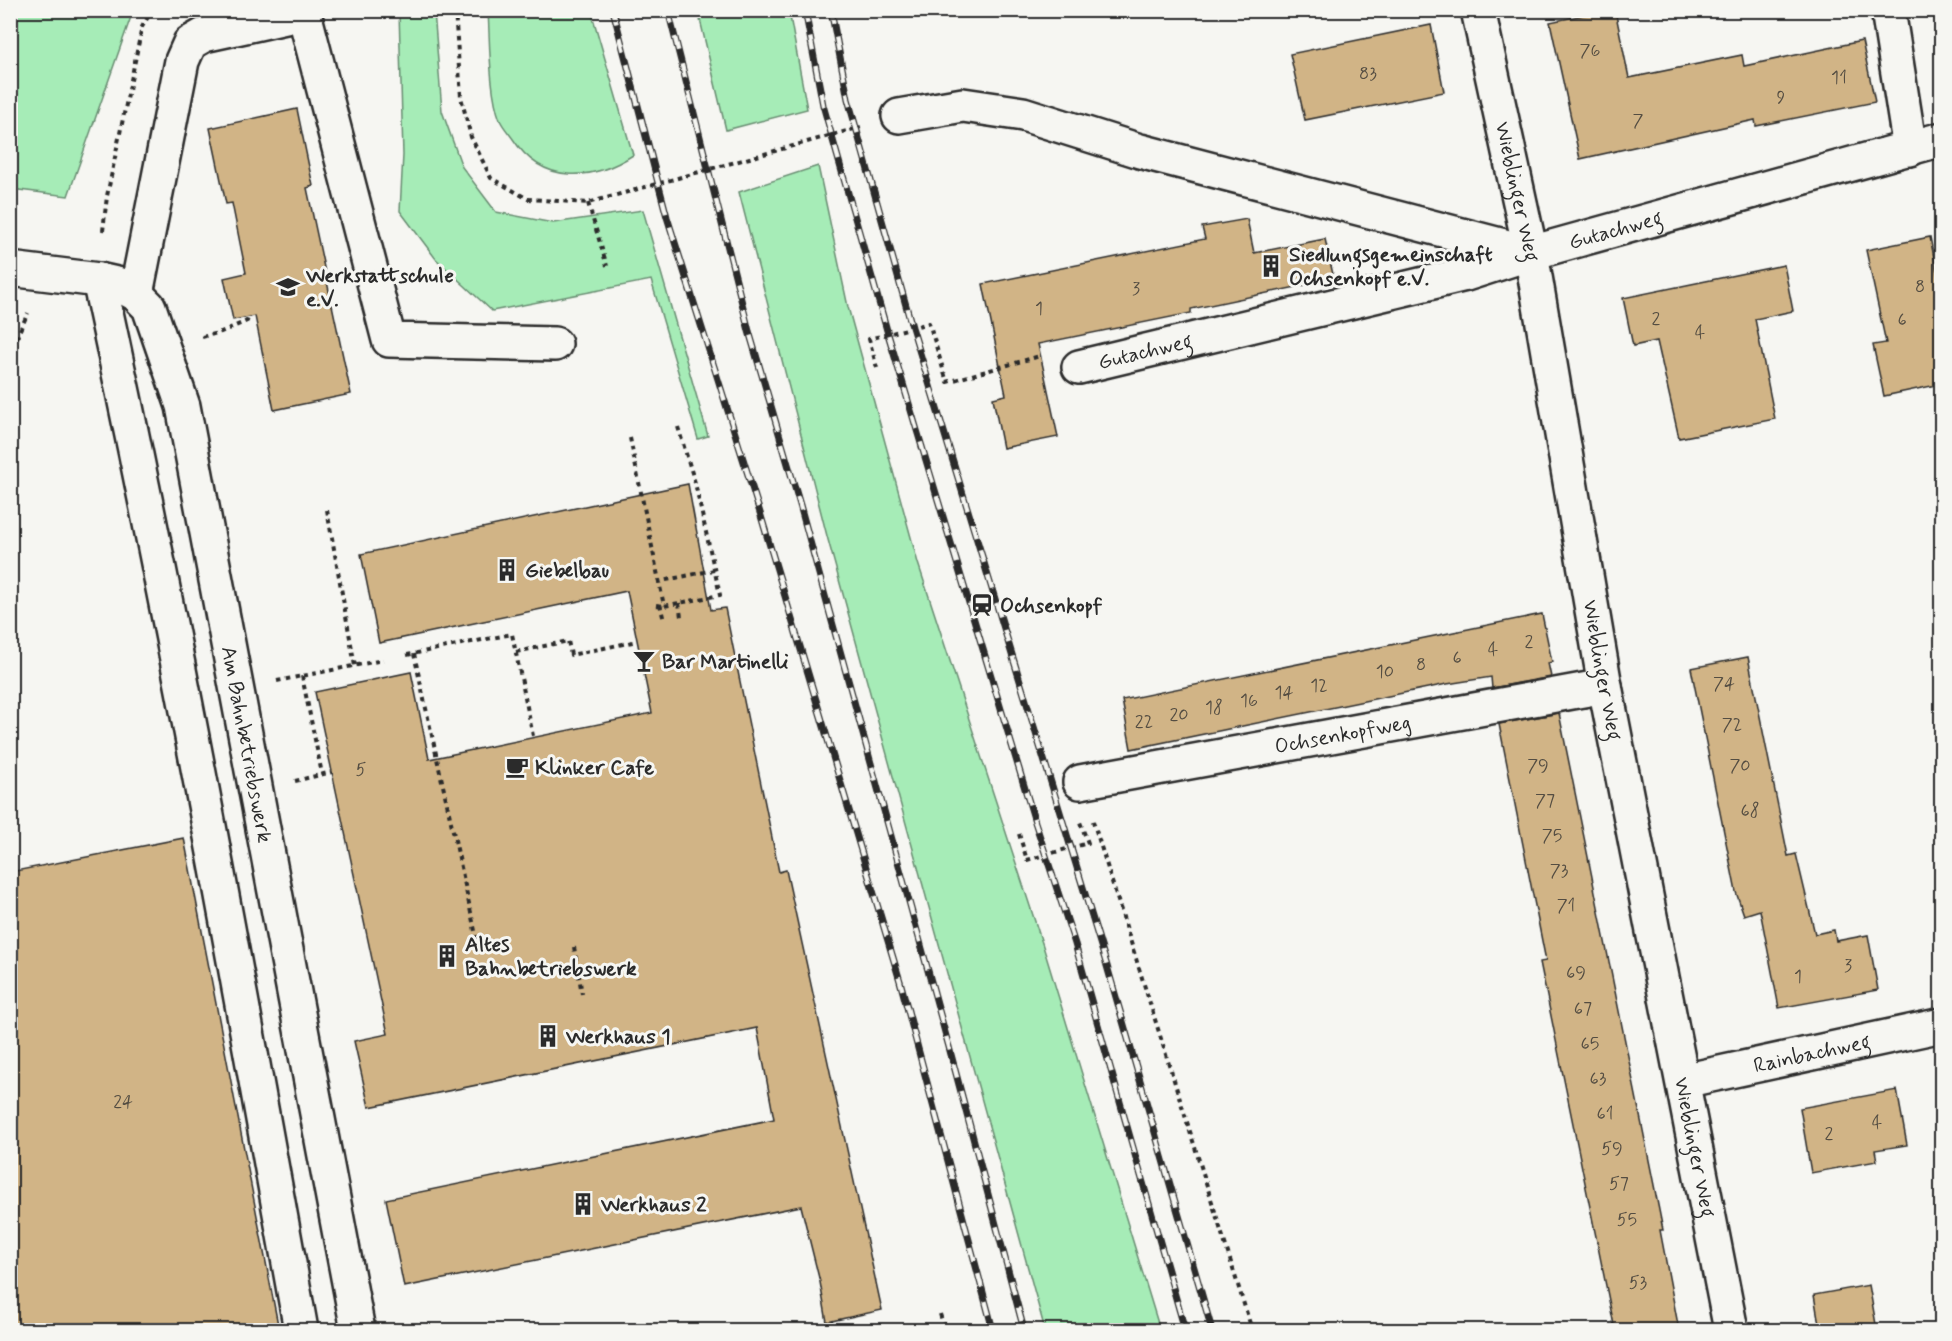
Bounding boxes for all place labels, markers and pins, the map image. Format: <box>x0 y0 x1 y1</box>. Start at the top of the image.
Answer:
place label: Siedlungsgemeinschaft Ochsenkopf e.V. <box>1289 241 1493 293</box>
building icon: Siedlungsgemeinschaft Ochsenkopf e.V. <box>1258 253 1284 279</box>
place label: Werkstattschule e.V. <box>305 262 454 314</box>
school or university icon: Werkstattschule e.V. <box>275 274 301 300</box>
building icon: Giebelbau <box>494 557 520 583</box>
place label: Giebelbau <box>525 557 609 585</box>
station icon: Ochsenkopf <box>969 592 995 618</box>
place label: Ochsenkopf <box>1000 592 1103 620</box>
bar icon: Bar Martinelli <box>631 648 657 674</box>
place label: Bar Martinelli <box>662 648 789 676</box>
cafe icon: Klinker Cafe <box>504 754 530 780</box>
place label: Klinker Cafe <box>535 754 654 782</box>
place label: Altes Bahnbetriebswerk <box>465 931 637 983</box>
building icon: Altes Bahnbetriebswerk <box>434 943 460 969</box>
building icon: Werkhaus 1 <box>535 1023 561 1049</box>
place label: Werkhaus 1 <box>565 1023 671 1051</box>
building icon: Werkhaus 2 <box>570 1191 596 1217</box>
place label: Werkhaus 2 <box>600 1191 707 1219</box>

